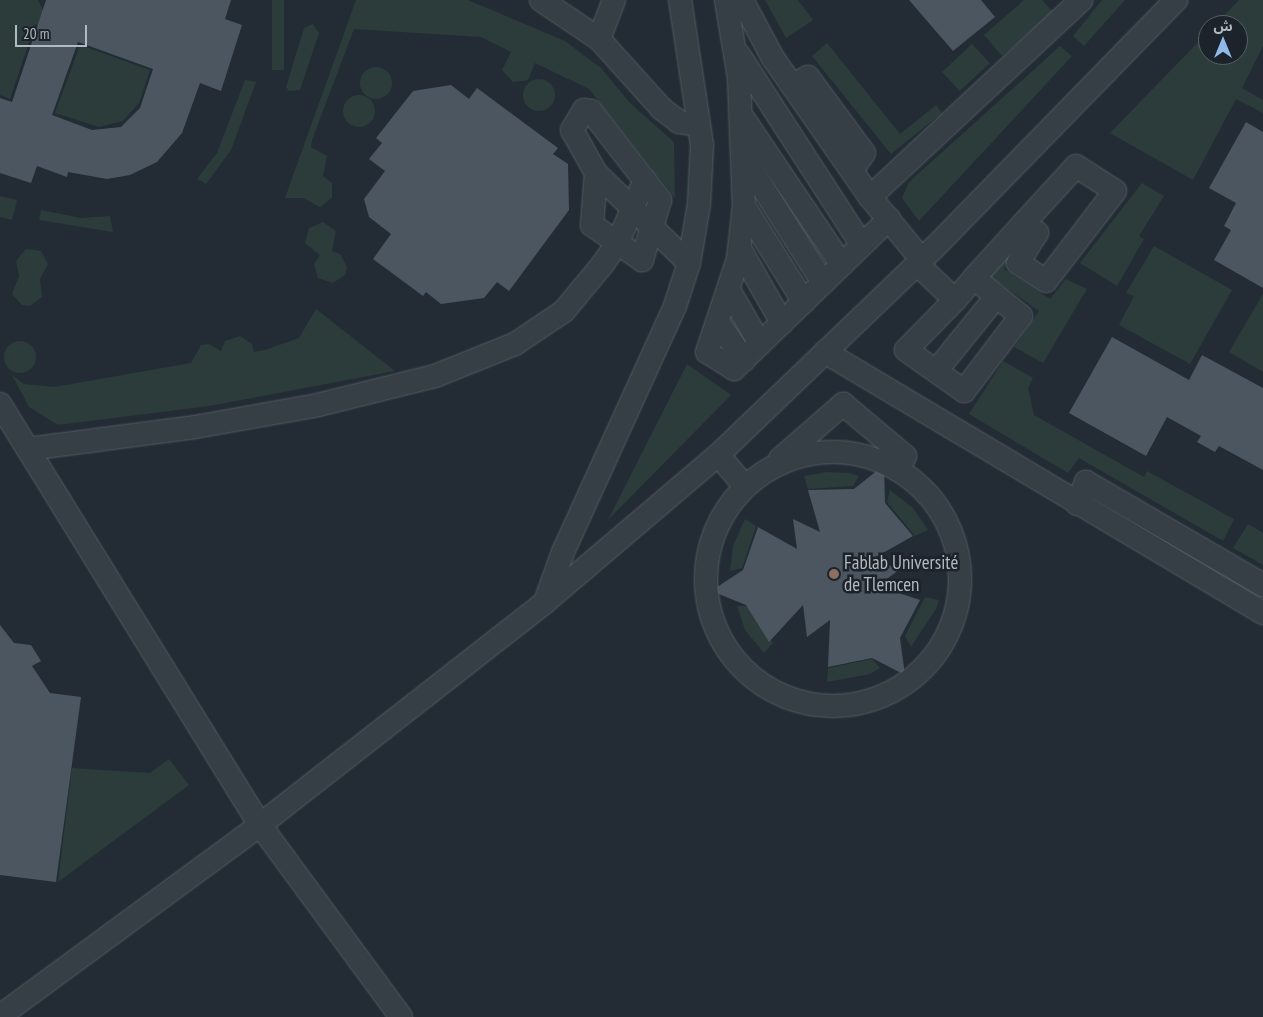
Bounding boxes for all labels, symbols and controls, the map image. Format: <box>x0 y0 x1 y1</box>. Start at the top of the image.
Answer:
scale bar <box>18 15 90 47</box>
north arrow <box>1198 15 1248 65</box>
text: ش <box>1213 17 1233 35</box>
text: 20 m <box>23 24 49 43</box>
place label: Fablab Université de Tlemcen <box>844 552 958 596</box>
marker: Fablab Université de Tlemcen <box>828 568 840 580</box>

